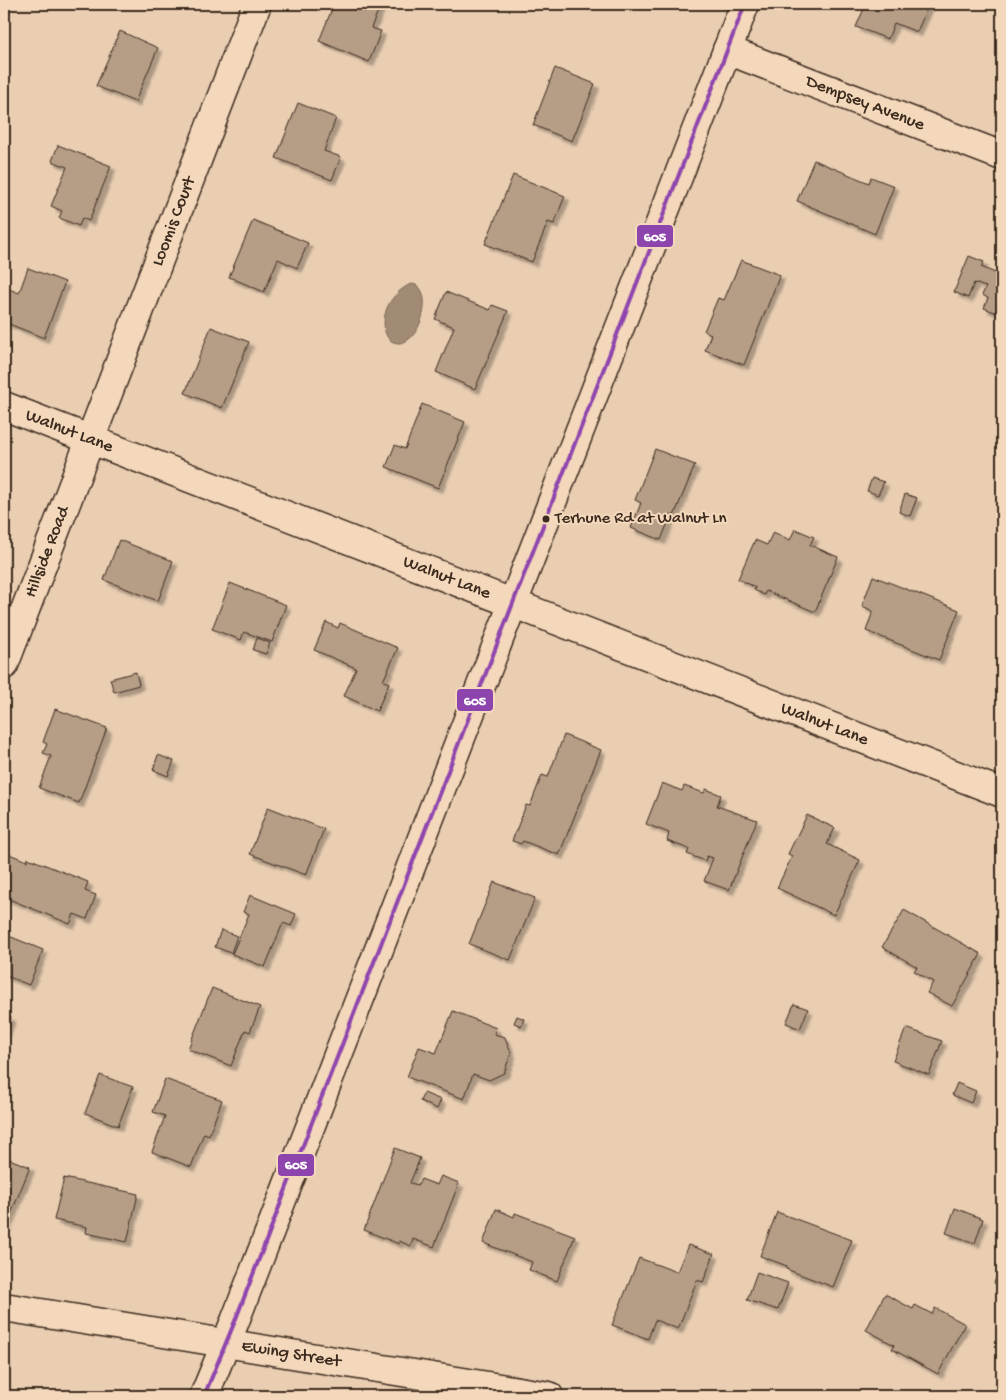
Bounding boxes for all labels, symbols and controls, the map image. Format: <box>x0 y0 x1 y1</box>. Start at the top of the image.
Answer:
street label: Dempsey Avenue <box>802 70 928 136</box>
street label: Loomis Court <box>147 172 201 269</box>
line badge: 605 <box>636 224 674 248</box>
text: 605 <box>644 230 667 247</box>
street label: Walnut Lane <box>22 405 117 458</box>
street label: Hillside Road <box>20 502 75 601</box>
place label: Terhune Rd at Walnut Ln <box>554 509 727 529</box>
marker: Terhune Rd at Walnut Ln <box>541 514 551 524</box>
street label: Walnut Lane <box>400 551 494 604</box>
line badge: 605 <box>456 688 494 712</box>
text: 605 <box>464 694 487 711</box>
street label: Walnut Lane <box>778 698 872 751</box>
line badge: 605 <box>277 1153 315 1177</box>
text: 605 <box>285 1158 308 1175</box>
street label: Ewing Street <box>240 1335 344 1373</box>

